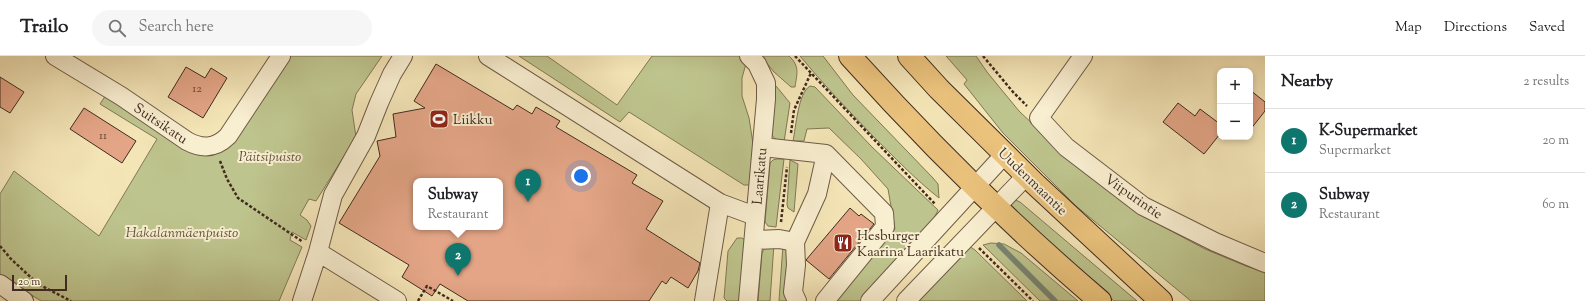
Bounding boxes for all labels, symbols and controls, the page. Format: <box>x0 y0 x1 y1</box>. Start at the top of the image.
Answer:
search box <box>92 10 372 46</box>
text: Trailo <box>20 14 68 41</box>
icon: search <box>106 17 128 39</box>
text: Search here <box>138 17 214 38</box>
text: Map <box>1395 18 1422 38</box>
text: Directions <box>1444 18 1507 38</box>
text: Saved <box>1529 18 1565 38</box>
map controls <box>1217 68 1253 140</box>
button: + <box>1217 68 1253 104</box>
text: Nearby <box>1281 70 1333 94</box>
text: 2 results <box>1524 73 1569 91</box>
house number: 12 <box>192 80 202 98</box>
street label: Suitsikatu <box>129 99 191 150</box>
button: − <box>1217 104 1253 140</box>
sports icon: Liikku <box>428 108 450 130</box>
place label: Liikku <box>453 111 492 131</box>
text: K-Supermarket <box>1319 121 1417 142</box>
house number: 11 <box>99 127 107 145</box>
text: 1 <box>1292 132 1296 150</box>
text: 20 m <box>1543 132 1569 150</box>
text: Supermarket <box>1319 142 1391 160</box>
street label: Uudenmaantie <box>992 144 1071 221</box>
street label: Laarikatu <box>749 147 773 206</box>
park label: Päitsipuisto <box>239 148 301 168</box>
your location <box>571 166 591 186</box>
pin: 1 <box>515 169 541 202</box>
street label: Viipurintie <box>1100 170 1166 225</box>
popup <box>413 178 503 230</box>
text: Subway <box>428 185 478 206</box>
text: Subway <box>1319 185 1370 206</box>
text: 2 <box>1291 196 1297 214</box>
text: 60 m <box>1542 196 1569 214</box>
text: Restaurant <box>428 206 488 224</box>
text: Restaurant <box>1319 206 1380 224</box>
park label: Hakalanmäenpuisto <box>126 224 238 244</box>
place label: Hesburger Kaarina Laarikatu <box>857 227 964 263</box>
restaurant icon: Hesburger Kaarina Laarikatu <box>832 232 854 254</box>
pin: 2 <box>445 243 471 276</box>
scale bar <box>12 273 67 292</box>
text: 20 m <box>18 274 40 290</box>

